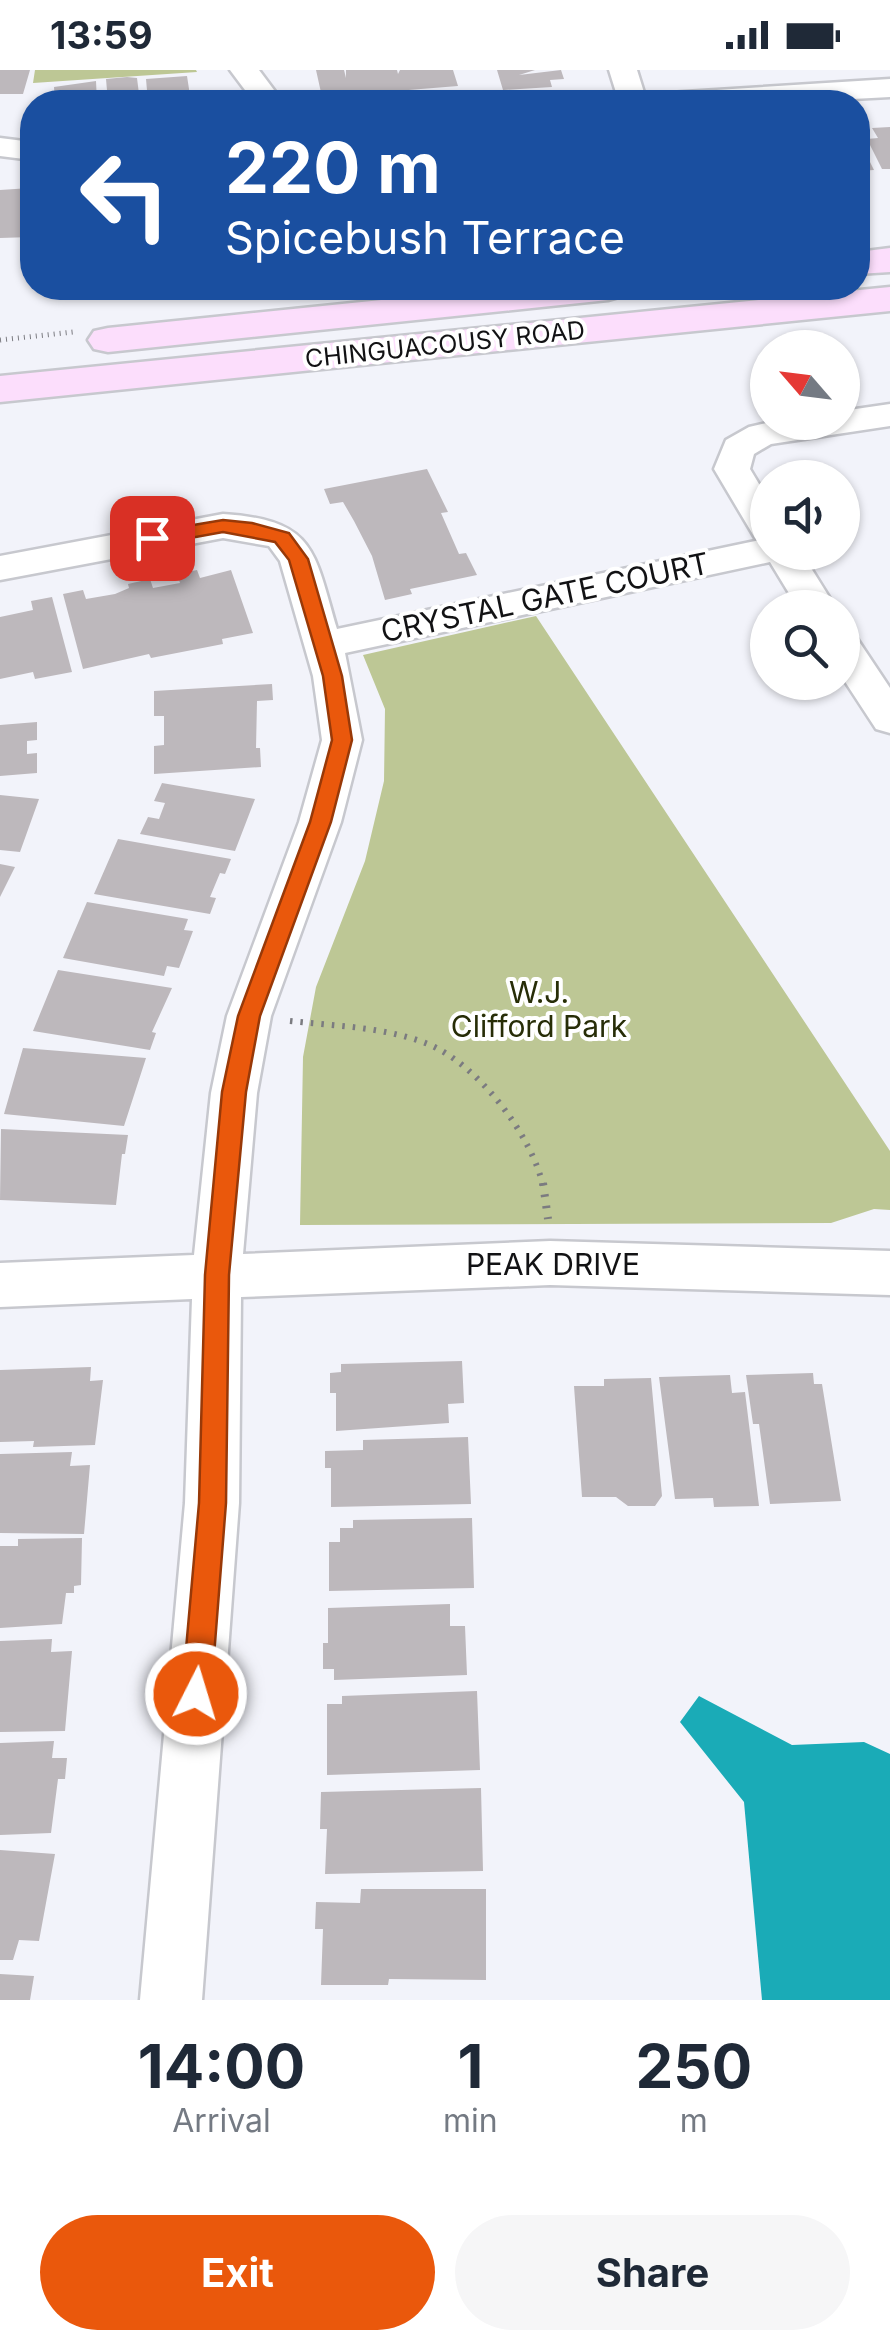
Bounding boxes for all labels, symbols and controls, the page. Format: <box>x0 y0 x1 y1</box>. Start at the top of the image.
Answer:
text: 13:59 <box>50 12 153 58</box>
text: 220 m <box>225 125 441 210</box>
icon: left <box>60 130 190 260</box>
text: Spicebush Terrace <box>225 210 625 265</box>
street label: CHINGUACOUSY ROAD <box>304 314 586 374</box>
north arrow <box>750 330 860 440</box>
map controls <box>750 330 860 700</box>
button: sound <box>750 460 860 570</box>
pin <box>110 496 195 581</box>
icon: arrive <box>125 511 180 566</box>
street label: CRYSTAL GATE COURT <box>377 545 712 649</box>
button: search <box>750 590 860 700</box>
park label: W.J. Clifford Park <box>451 974 628 1044</box>
street label: PEAK DRIVE <box>466 1246 640 1282</box>
position arrow <box>144 1642 248 1746</box>
text: 14:00 <box>138 2030 305 2102</box>
text: 1 <box>457 2030 483 2102</box>
text: 250 <box>636 2030 752 2102</box>
text: Arrival <box>172 2101 271 2140</box>
text: min <box>443 2101 498 2140</box>
text: m <box>680 2101 708 2140</box>
button: Exit <box>40 2215 435 2330</box>
button: Share <box>455 2215 850 2330</box>

